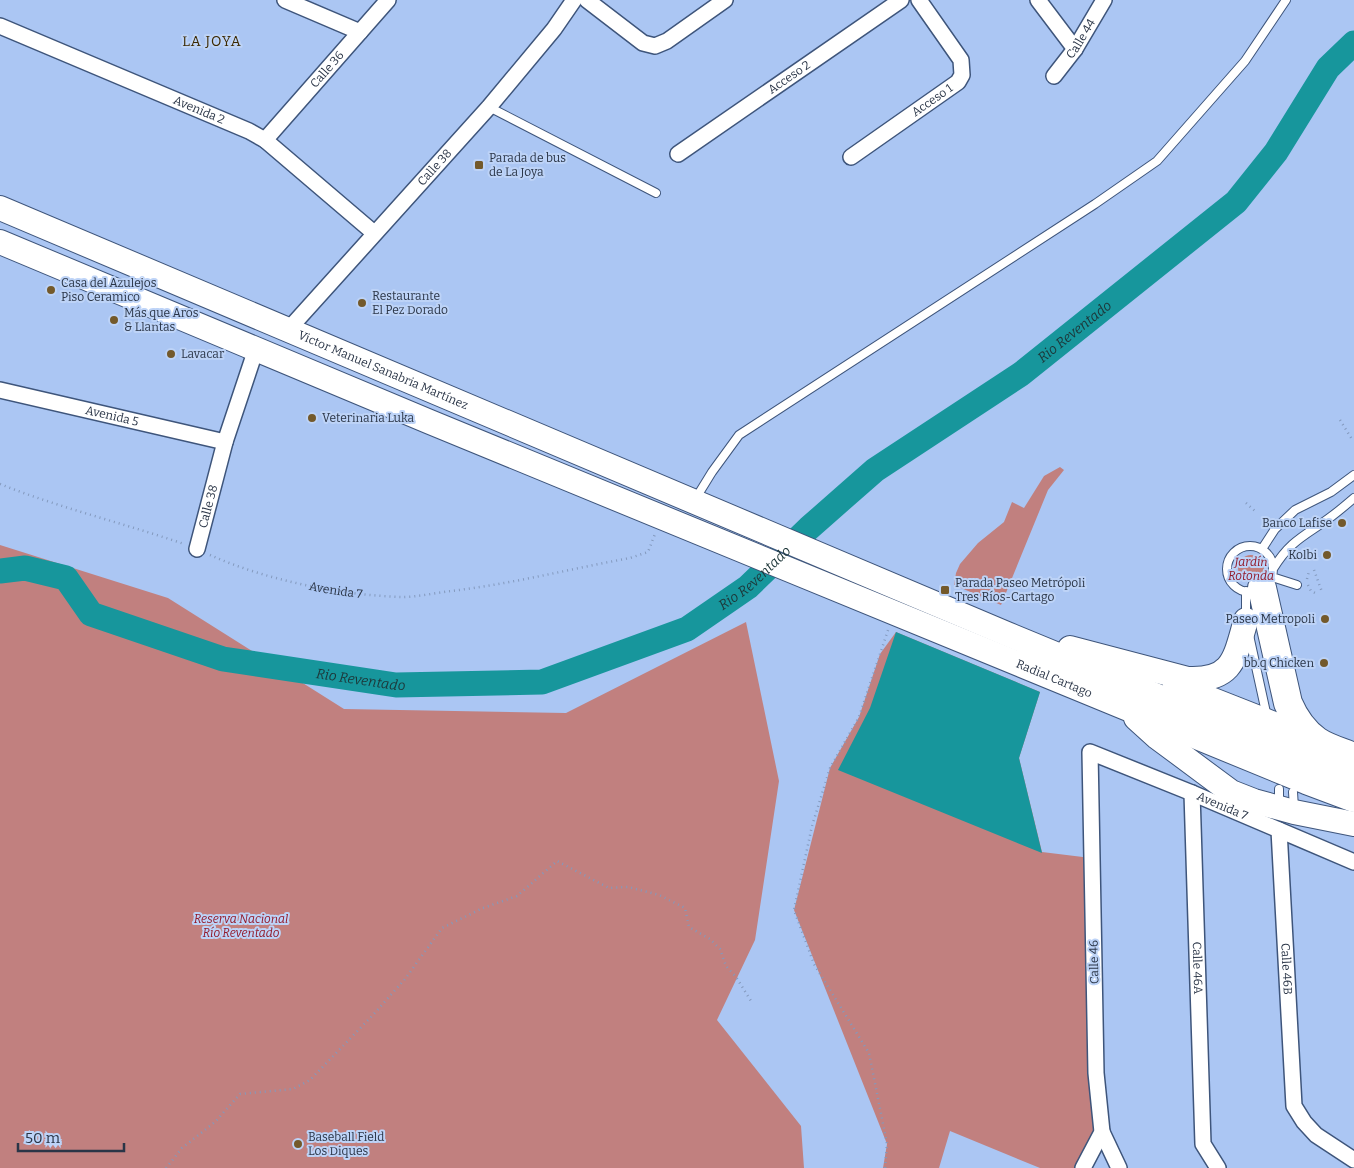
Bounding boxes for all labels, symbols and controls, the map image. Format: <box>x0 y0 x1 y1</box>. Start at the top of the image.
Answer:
street label: Calle 44 <box>1063 16 1098 61</box>
district label: LA JOYA <box>182 33 242 50</box>
street label: Calle 36 <box>307 48 347 90</box>
street label: Acceso 2 <box>765 58 813 97</box>
street label: Acceso 1 <box>909 81 955 119</box>
street label: Avenida 2 <box>171 93 227 127</box>
street label: Calle 38 <box>415 146 455 188</box>
place label: Parada de bus de La Joya <box>489 151 566 179</box>
marker: Parada de bus de La Joya <box>473 159 485 171</box>
place label: Casa del Azulejos Piso Ceramico <box>61 276 157 304</box>
marker: Casa del Azulejos Piso Ceramico <box>45 284 57 296</box>
place label: Restaurante El Pez Dorado <box>372 289 448 317</box>
water label: Rio Reventado <box>1034 296 1115 366</box>
marker: Restaurante El Pez Dorado <box>356 297 368 309</box>
place label: Más que Aros & Llantas <box>124 306 199 334</box>
marker: Más que Aros & Llantas <box>108 314 120 326</box>
street label: Victor Manuel Sanabria Martínez <box>296 328 470 412</box>
place label: Lavacar <box>181 347 225 361</box>
marker: Lavacar <box>165 348 177 360</box>
street label: Avenida 5 <box>84 403 140 429</box>
place label: Veterinaria Luka <box>322 411 414 425</box>
marker: Veterinaria Luka <box>306 412 318 424</box>
street label: Calle 38 <box>196 483 220 530</box>
place label: Banco Lafise <box>1262 516 1332 530</box>
marker: Banco Lafise <box>1336 517 1348 529</box>
water label: Rio Reventado <box>715 542 794 613</box>
place label: Kolbi <box>1288 548 1317 562</box>
marker: Kolbi <box>1321 549 1333 561</box>
park label: Jardín Rotonda <box>1228 555 1274 583</box>
place label: Parada Paseo Metrópoli Tres Ríos-Cartago <box>955 576 1086 604</box>
street label: Avenida 7 <box>308 579 363 601</box>
marker: Parada Paseo Metrópoli Tres Ríos-Cartago <box>939 584 951 596</box>
place label: Paseo Metropoli <box>1226 612 1315 626</box>
marker: Paseo Metropoli <box>1319 613 1331 625</box>
place label: bb.q Chicken <box>1244 656 1314 670</box>
street label: Radial Cartago <box>1014 657 1094 700</box>
marker: bb.q Chicken <box>1318 657 1330 669</box>
water label: Rio Reventado <box>315 665 406 694</box>
street label: Avenida 7 <box>1195 789 1250 823</box>
park label: Reserva Nacional Río Reventado <box>194 912 288 940</box>
street label: Calle 46 <box>1087 940 1101 984</box>
street label: Calle 46A <box>1190 941 1205 995</box>
street label: Calle 46B <box>1278 943 1295 995</box>
scale bar <box>18 1120 124 1152</box>
text: 50 m <box>25 1129 61 1147</box>
place label: Baseball Field Los Diques <box>308 1130 384 1158</box>
marker: Baseball Field Los Diques <box>292 1138 304 1150</box>

